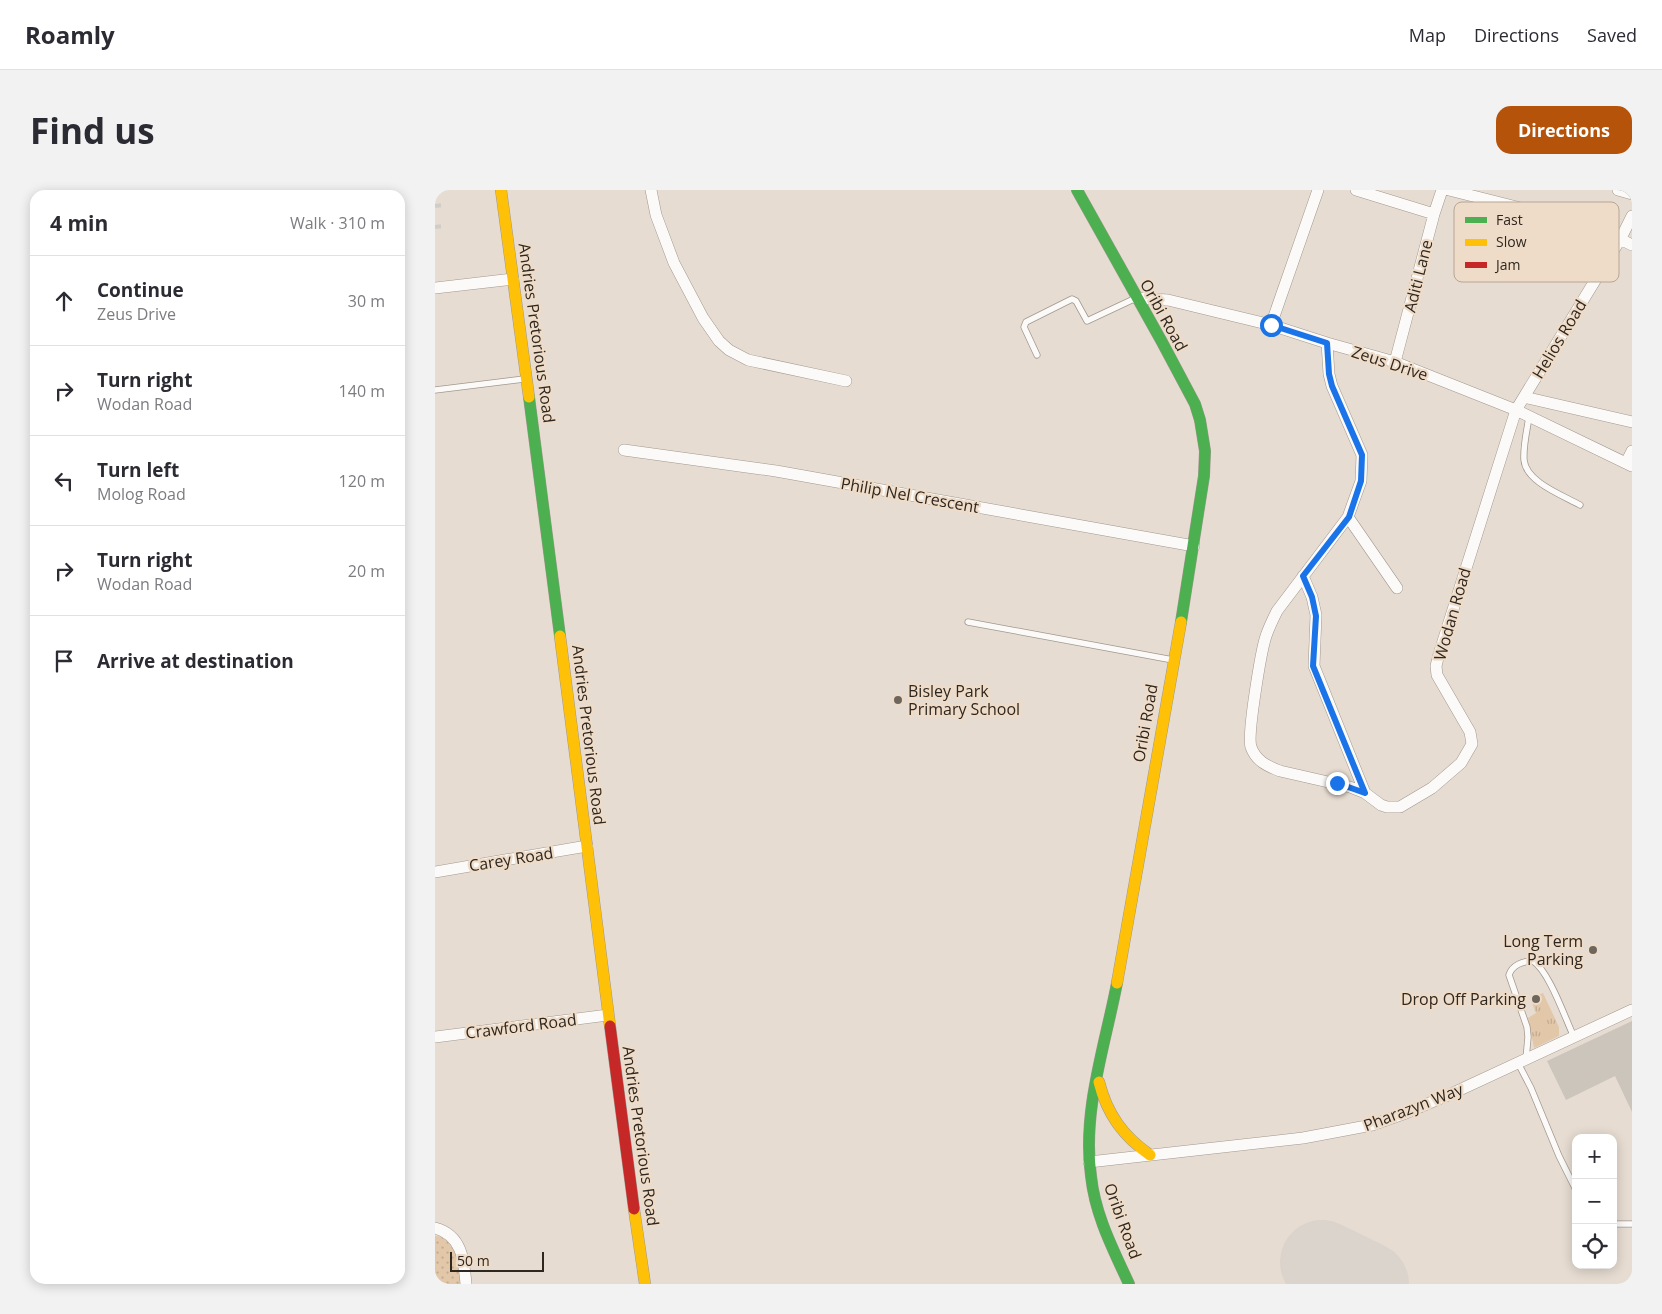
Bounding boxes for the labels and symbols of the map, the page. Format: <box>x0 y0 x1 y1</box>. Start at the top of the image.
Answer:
legend <box>1454 202 1619 282</box>
text: Fast <box>1496 210 1523 229</box>
text: Slow <box>1496 232 1527 251</box>
street label: Aditi Lane <box>1398 237 1438 315</box>
street label: Andries Pretorious Road <box>513 242 561 424</box>
text: Jam <box>1494 255 1521 274</box>
street label: Oribi Road <box>1135 275 1193 355</box>
street label: Helios Road <box>1527 295 1591 383</box>
route start <box>1260 314 1283 337</box>
street label: Zeus Drive <box>1349 340 1431 386</box>
street label: Philip Nel Crescent <box>839 472 981 518</box>
street label: Wodan Road <box>1428 565 1476 663</box>
street label: Andries Pretorious Road <box>567 644 611 826</box>
place label: Bisley Park Primary School <box>908 680 1020 720</box>
street label: Oribi Road <box>1127 682 1163 764</box>
marker: Bisley Park Primary School <box>892 694 904 706</box>
route end <box>1326 772 1349 795</box>
street label: Carey Road <box>467 841 555 877</box>
place label: Long Term Parking <box>1503 930 1583 970</box>
marker: Long Term Parking <box>1587 944 1599 956</box>
place label: Drop Off Parking <box>1401 988 1526 1010</box>
marker: Drop Off Parking <box>1530 993 1542 1005</box>
street label: Crawford Road <box>464 1008 578 1044</box>
street label: Andries Pretorious Road <box>617 1045 665 1227</box>
street label: Pharazyn Way <box>1360 1078 1467 1136</box>
street label: Oribi Road <box>1099 1180 1147 1262</box>
scale bar <box>450 1249 544 1272</box>

